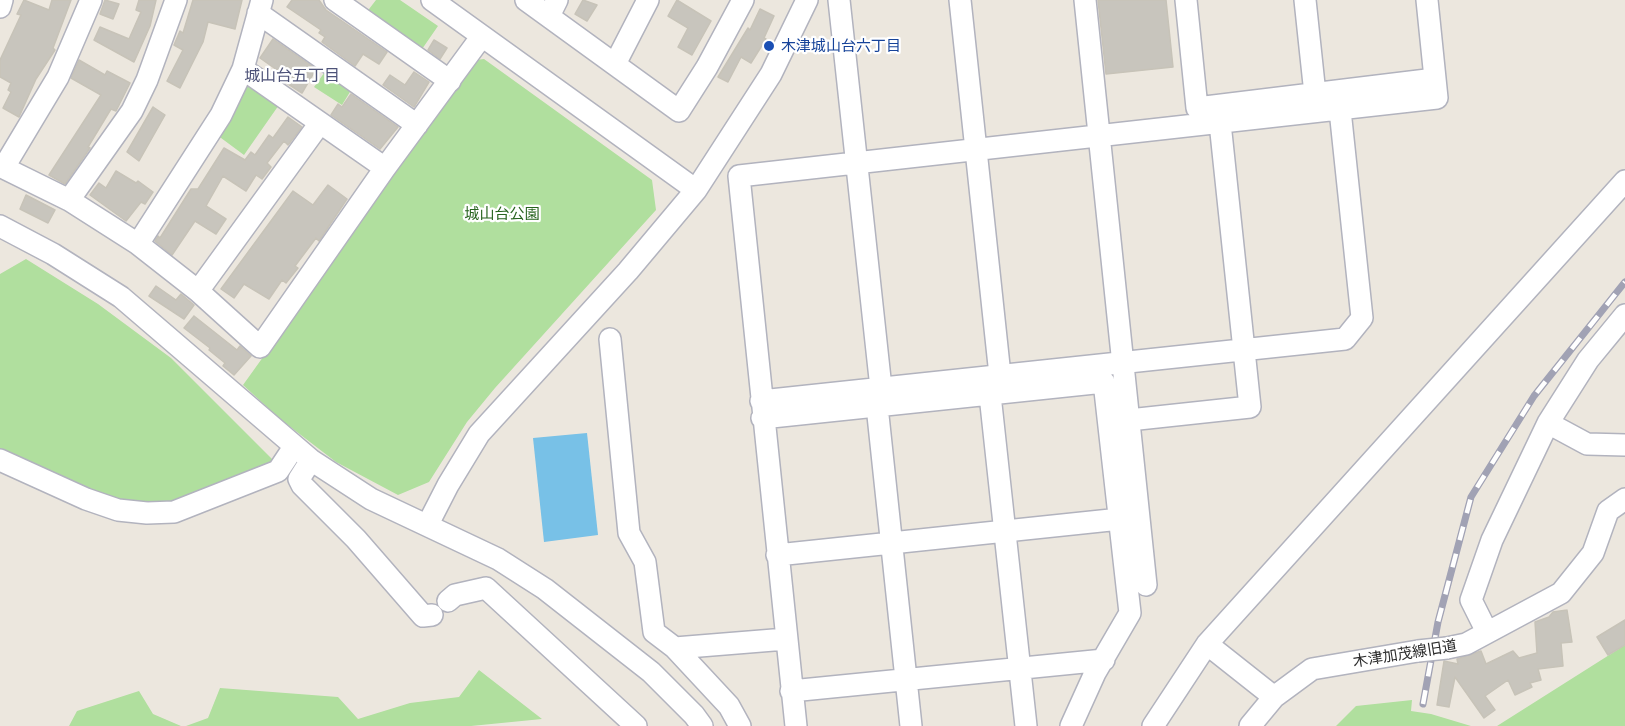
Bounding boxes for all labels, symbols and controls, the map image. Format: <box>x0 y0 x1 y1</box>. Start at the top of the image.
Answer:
place label: 木津城山台六丁目 <box>781 37 901 55</box>
marker: 木津城山台六丁目 <box>762 39 776 53</box>
district label: 城山台五丁目 <box>244 66 340 86</box>
park label: 城山台公園 <box>465 205 539 223</box>
street label: 木津加茂線旧道 <box>1352 637 1458 671</box>

